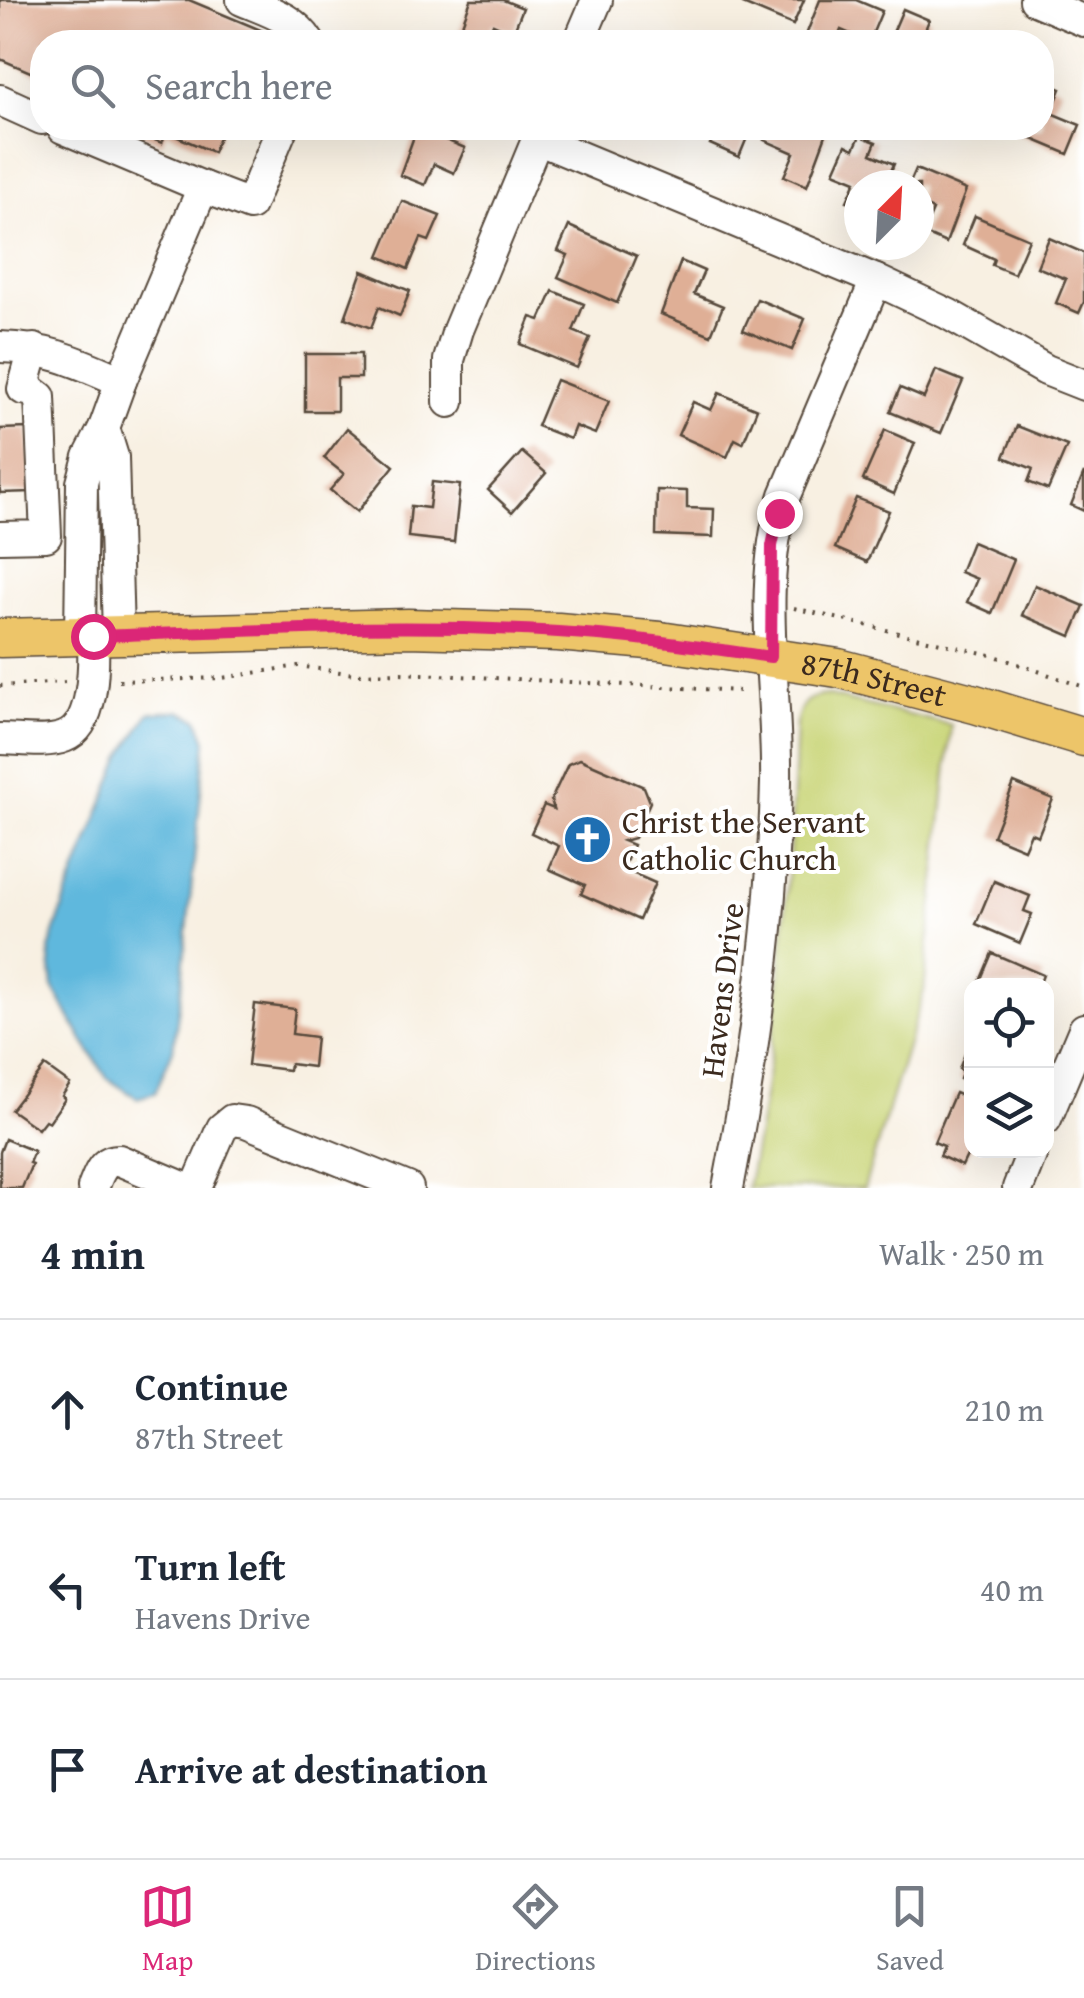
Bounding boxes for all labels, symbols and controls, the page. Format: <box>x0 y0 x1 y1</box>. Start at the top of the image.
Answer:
search box <box>30 30 1054 140</box>
text: Search here <box>145 57 333 113</box>
icon: search <box>65 58 120 113</box>
north arrow <box>844 170 934 260</box>
route end <box>757 491 803 537</box>
route start <box>71 614 117 660</box>
street label: 87th Street <box>798 639 952 719</box>
place label: Christ the Servant Catholic Church <box>622 798 865 882</box>
church icon: Christ the Servant Catholic Church <box>561 814 613 866</box>
street label: Havens Drive <box>687 900 756 1080</box>
map controls <box>964 978 1054 1158</box>
button: locate <box>964 978 1054 1068</box>
button: layers <box>964 1068 1054 1158</box>
text: 4 min <box>40 1223 145 1284</box>
text: Walk · 250 m <box>879 1230 1044 1277</box>
text: Continue <box>135 1358 288 1414</box>
icon: ahead <box>40 1382 95 1437</box>
text: 210 m <box>965 1386 1044 1433</box>
text: 87th Street <box>135 1414 283 1461</box>
text: Turn left <box>135 1538 286 1594</box>
icon: left <box>40 1562 95 1617</box>
text: 40 m <box>980 1566 1044 1613</box>
text: Havens Drive <box>135 1594 311 1641</box>
text: Arrive at destination <box>135 1741 488 1797</box>
icon: arrive <box>40 1742 95 1797</box>
tab: Map <box>140 1879 195 1980</box>
tab: Directions <box>475 1879 596 1980</box>
tab: Saved <box>876 1879 944 1980</box>

